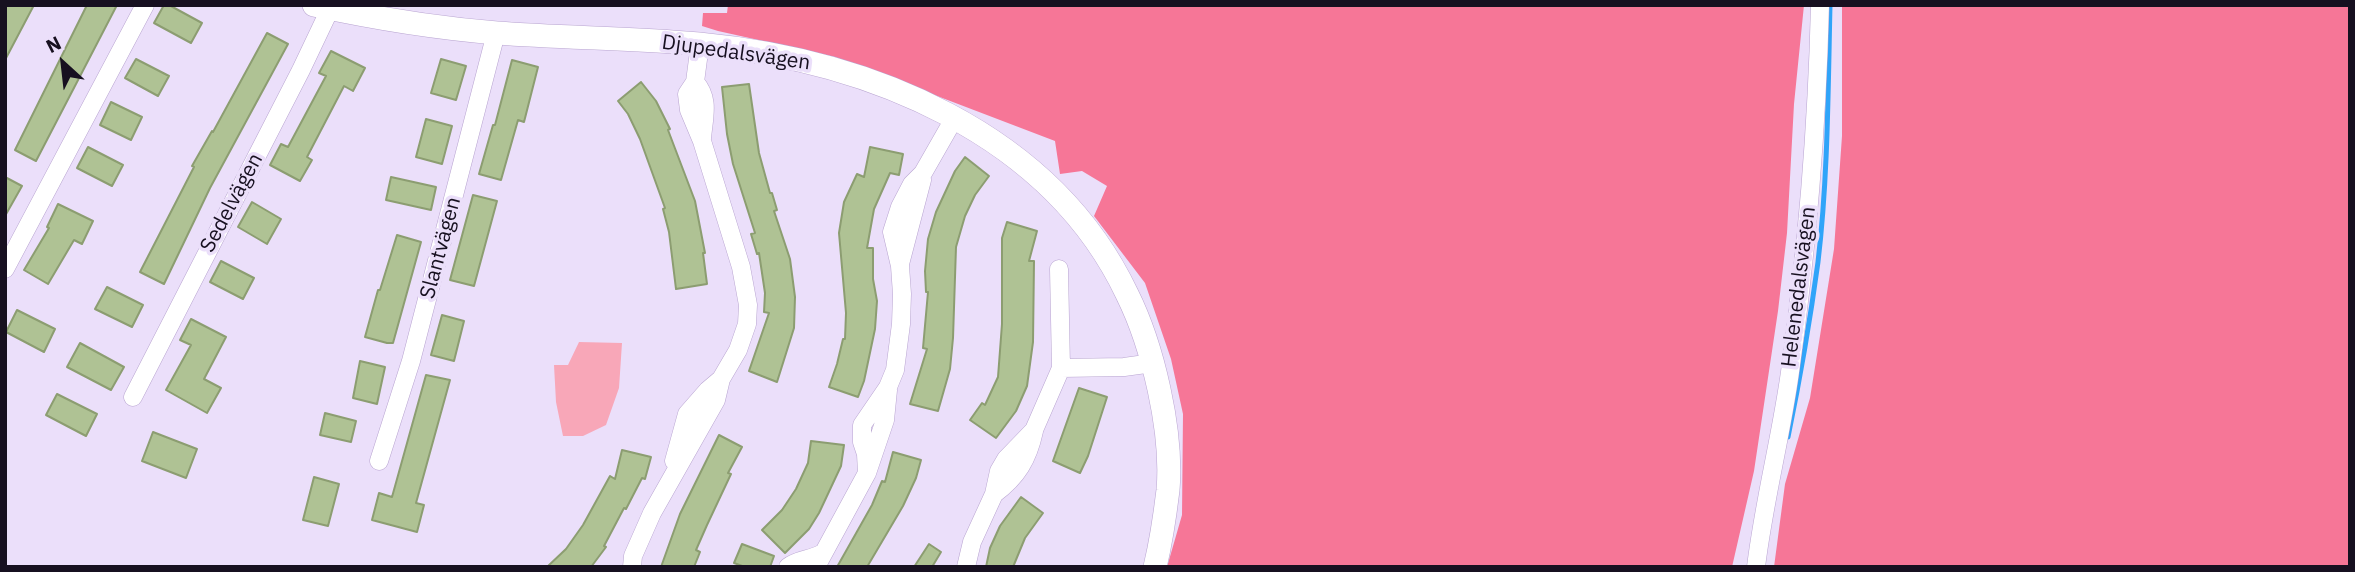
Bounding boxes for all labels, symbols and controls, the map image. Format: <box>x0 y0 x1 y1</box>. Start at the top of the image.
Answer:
north arrow <box>28 28 98 98</box>
text: N <box>42 30 65 58</box>
street label: Djupedalsvägen <box>660 30 812 76</box>
street label: Sedelvägen <box>195 149 269 257</box>
street label: Slantvägen <box>415 194 467 302</box>
street label: Helenedalsvägen <box>1777 205 1821 369</box>

